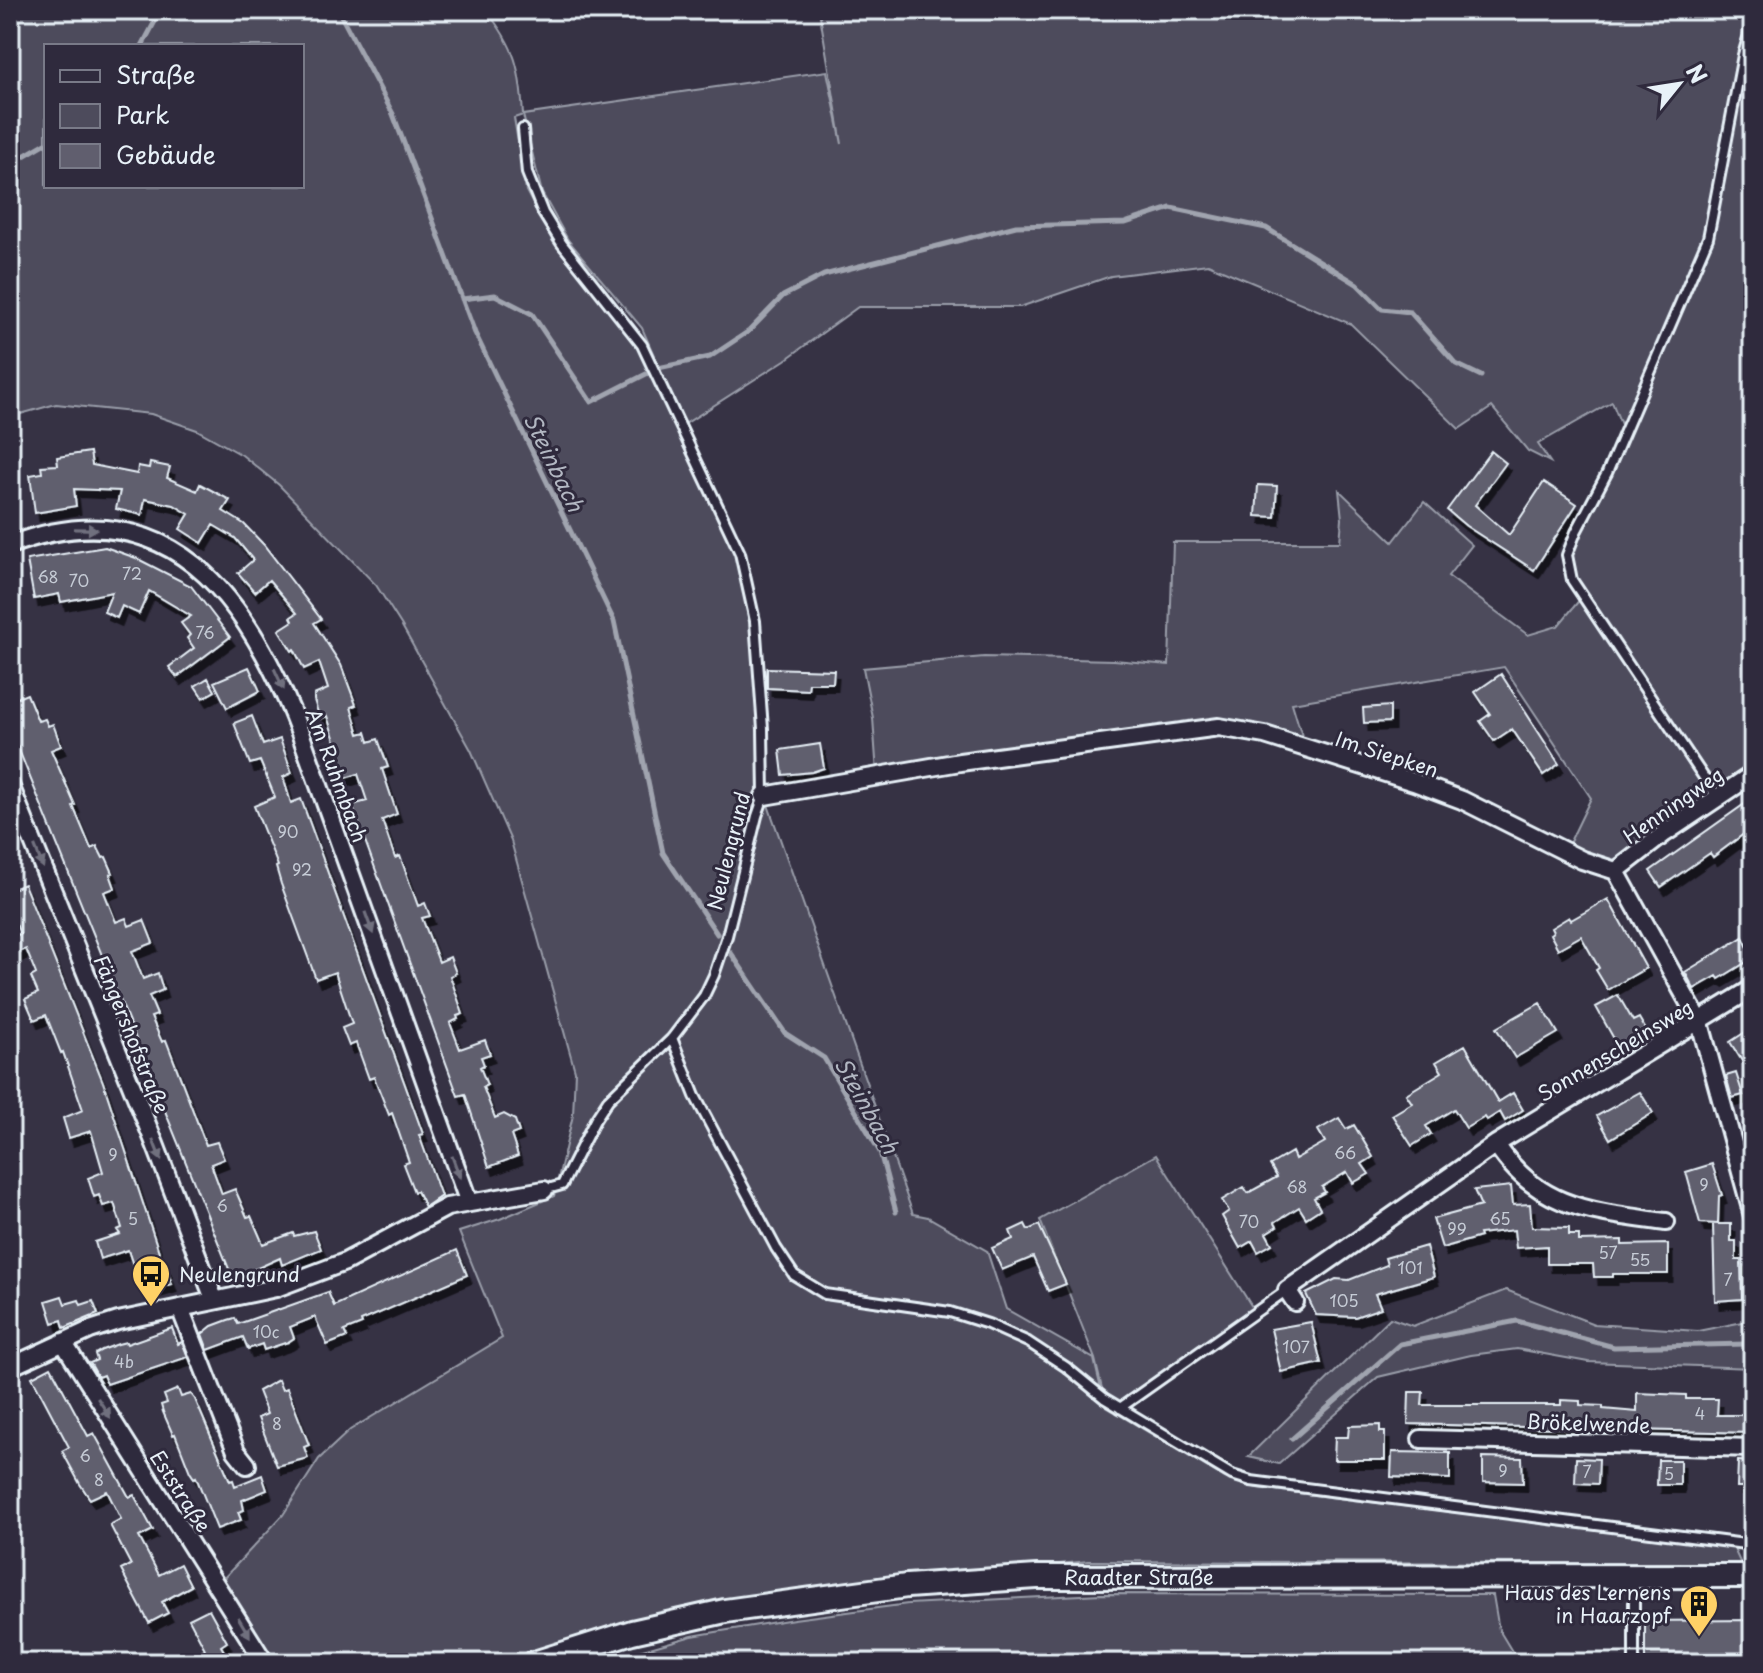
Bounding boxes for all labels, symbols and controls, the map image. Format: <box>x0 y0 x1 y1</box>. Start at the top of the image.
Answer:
legend <box>44 44 304 188</box>
north arrow <box>1639 44 1719 124</box>
text: Straße <box>116 56 195 92</box>
text: N <box>1679 57 1716 89</box>
text: Park <box>116 96 170 132</box>
text: Gebäude <box>116 136 216 172</box>
water label: Steinbach <box>517 407 593 518</box>
one-way arrow <box>74 523 99 536</box>
house number: 72 <box>122 561 142 585</box>
house number: 68 <box>37 564 59 588</box>
house number: 70 <box>69 568 89 592</box>
house number: 76 <box>195 620 215 644</box>
one-way arrow <box>272 667 286 691</box>
street label: Am Ruhmbach <box>299 704 375 846</box>
street label: Im Siepken <box>1332 723 1442 785</box>
street label: Henningweg <box>1617 759 1729 851</box>
street label: Neulengrund <box>699 789 757 913</box>
house number: 90 <box>277 819 299 843</box>
one-way arrow <box>33 845 46 869</box>
house number: 92 <box>292 857 312 881</box>
one-way arrow <box>363 911 375 935</box>
street label: Fängershofstraße <box>87 950 177 1118</box>
street label: Sonnenscheinsweg <box>1531 992 1699 1108</box>
water label: Steinbach <box>828 1051 909 1160</box>
one-way arrow <box>151 1138 164 1162</box>
house number: 66 <box>1334 1140 1356 1164</box>
house number: 9 <box>108 1142 118 1166</box>
one-way arrow <box>451 1156 463 1180</box>
house number: 9 <box>1699 1172 1709 1196</box>
house number: 68 <box>1286 1174 1308 1198</box>
house number: 6 <box>216 1193 228 1217</box>
house number: 5 <box>128 1206 138 1230</box>
house number: 65 <box>1489 1206 1511 1230</box>
house number: 70 <box>1239 1209 1259 1233</box>
house number: 99 <box>1447 1216 1467 1240</box>
house number: 57 <box>1598 1240 1618 1264</box>
house number: 55 <box>1630 1247 1650 1271</box>
bus stop icon: Neulengrund <box>130 1253 172 1308</box>
house number: 101 <box>1398 1255 1422 1279</box>
place label: Neulengrund <box>179 1259 300 1289</box>
house number: 7 <box>1723 1267 1733 1291</box>
house number: 105 <box>1329 1288 1359 1312</box>
house number: 10c <box>253 1319 279 1343</box>
house number: 107 <box>1282 1334 1310 1358</box>
house number: 4b <box>114 1349 134 1373</box>
one-way arrow <box>96 1397 110 1419</box>
house number: 4 <box>1695 1401 1705 1425</box>
street label: Brökelwende <box>1525 1406 1651 1440</box>
house number: 8 <box>272 1411 282 1435</box>
house number: 6 <box>79 1443 91 1467</box>
street label: Eststraße <box>143 1444 219 1538</box>
house number: 9 <box>1498 1458 1508 1482</box>
house number: 7 <box>1582 1459 1592 1483</box>
house number: 5 <box>1664 1461 1674 1485</box>
house number: 8 <box>94 1467 104 1491</box>
street label: Raadter Straße <box>1064 1562 1214 1592</box>
place label: Haus des Lernens in Haarzopf <box>1504 1577 1672 1630</box>
building icon: Haus des Lernens in Haarzopf <box>1678 1583 1720 1638</box>
one-way arrow <box>237 1616 251 1638</box>

